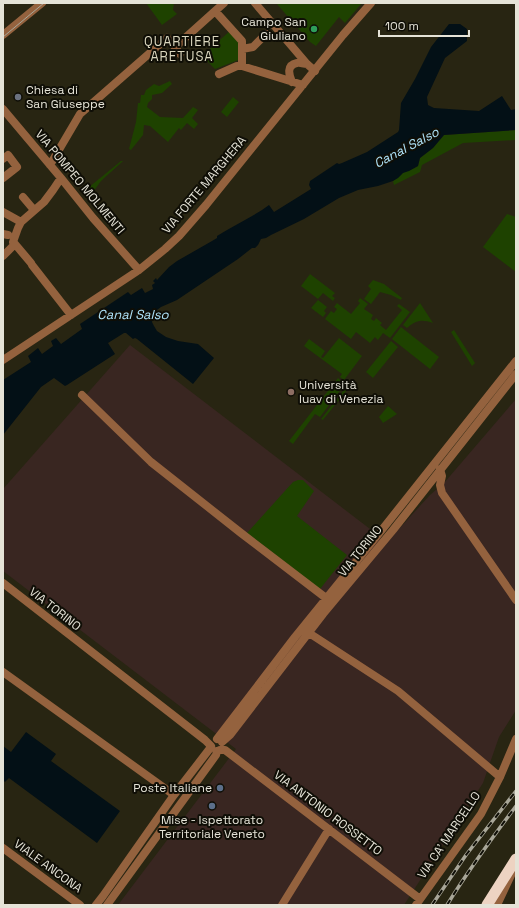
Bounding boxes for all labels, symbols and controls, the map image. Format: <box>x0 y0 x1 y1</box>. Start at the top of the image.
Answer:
scale bar <box>379 12 469 38</box>
place label: Campo San Giuliano <box>241 14 306 44</box>
text: 100 m <box>385 18 419 34</box>
marker: Campo San Giuliano <box>309 24 319 34</box>
district label: QUARTIERE ARETUSA <box>144 33 220 65</box>
place label: Chiesa di San Giuseppe <box>26 82 105 112</box>
marker: Chiesa di San Giuseppe <box>13 92 23 102</box>
water label: Canal Salso <box>371 123 443 172</box>
street label: VIA POMPEO MOLMENTI <box>32 126 128 238</box>
street label: VIA FORTE MARGHERA <box>158 132 250 237</box>
water label: Canal Salso <box>97 306 170 323</box>
place label: Università Iuav di Venezia <box>299 377 384 407</box>
marker: Università Iuav di Venezia <box>286 387 296 397</box>
street label: VIA TORINO <box>334 522 386 580</box>
street label: VIA TORINO <box>26 584 84 634</box>
street label: VIA ANTONIO ROSSETTO <box>271 767 385 859</box>
place label: Poste Italiane <box>133 780 212 796</box>
marker: Poste Italiane <box>215 783 225 793</box>
street label: VIA CA' MARCELLO <box>414 788 484 882</box>
marker: Mise - Ispettorato Territoriale Veneto <box>207 801 217 811</box>
place label: Mise - Ispettorato Territoriale Veneto <box>159 812 265 842</box>
street label: VIALE ANCONA <box>11 836 86 897</box>

